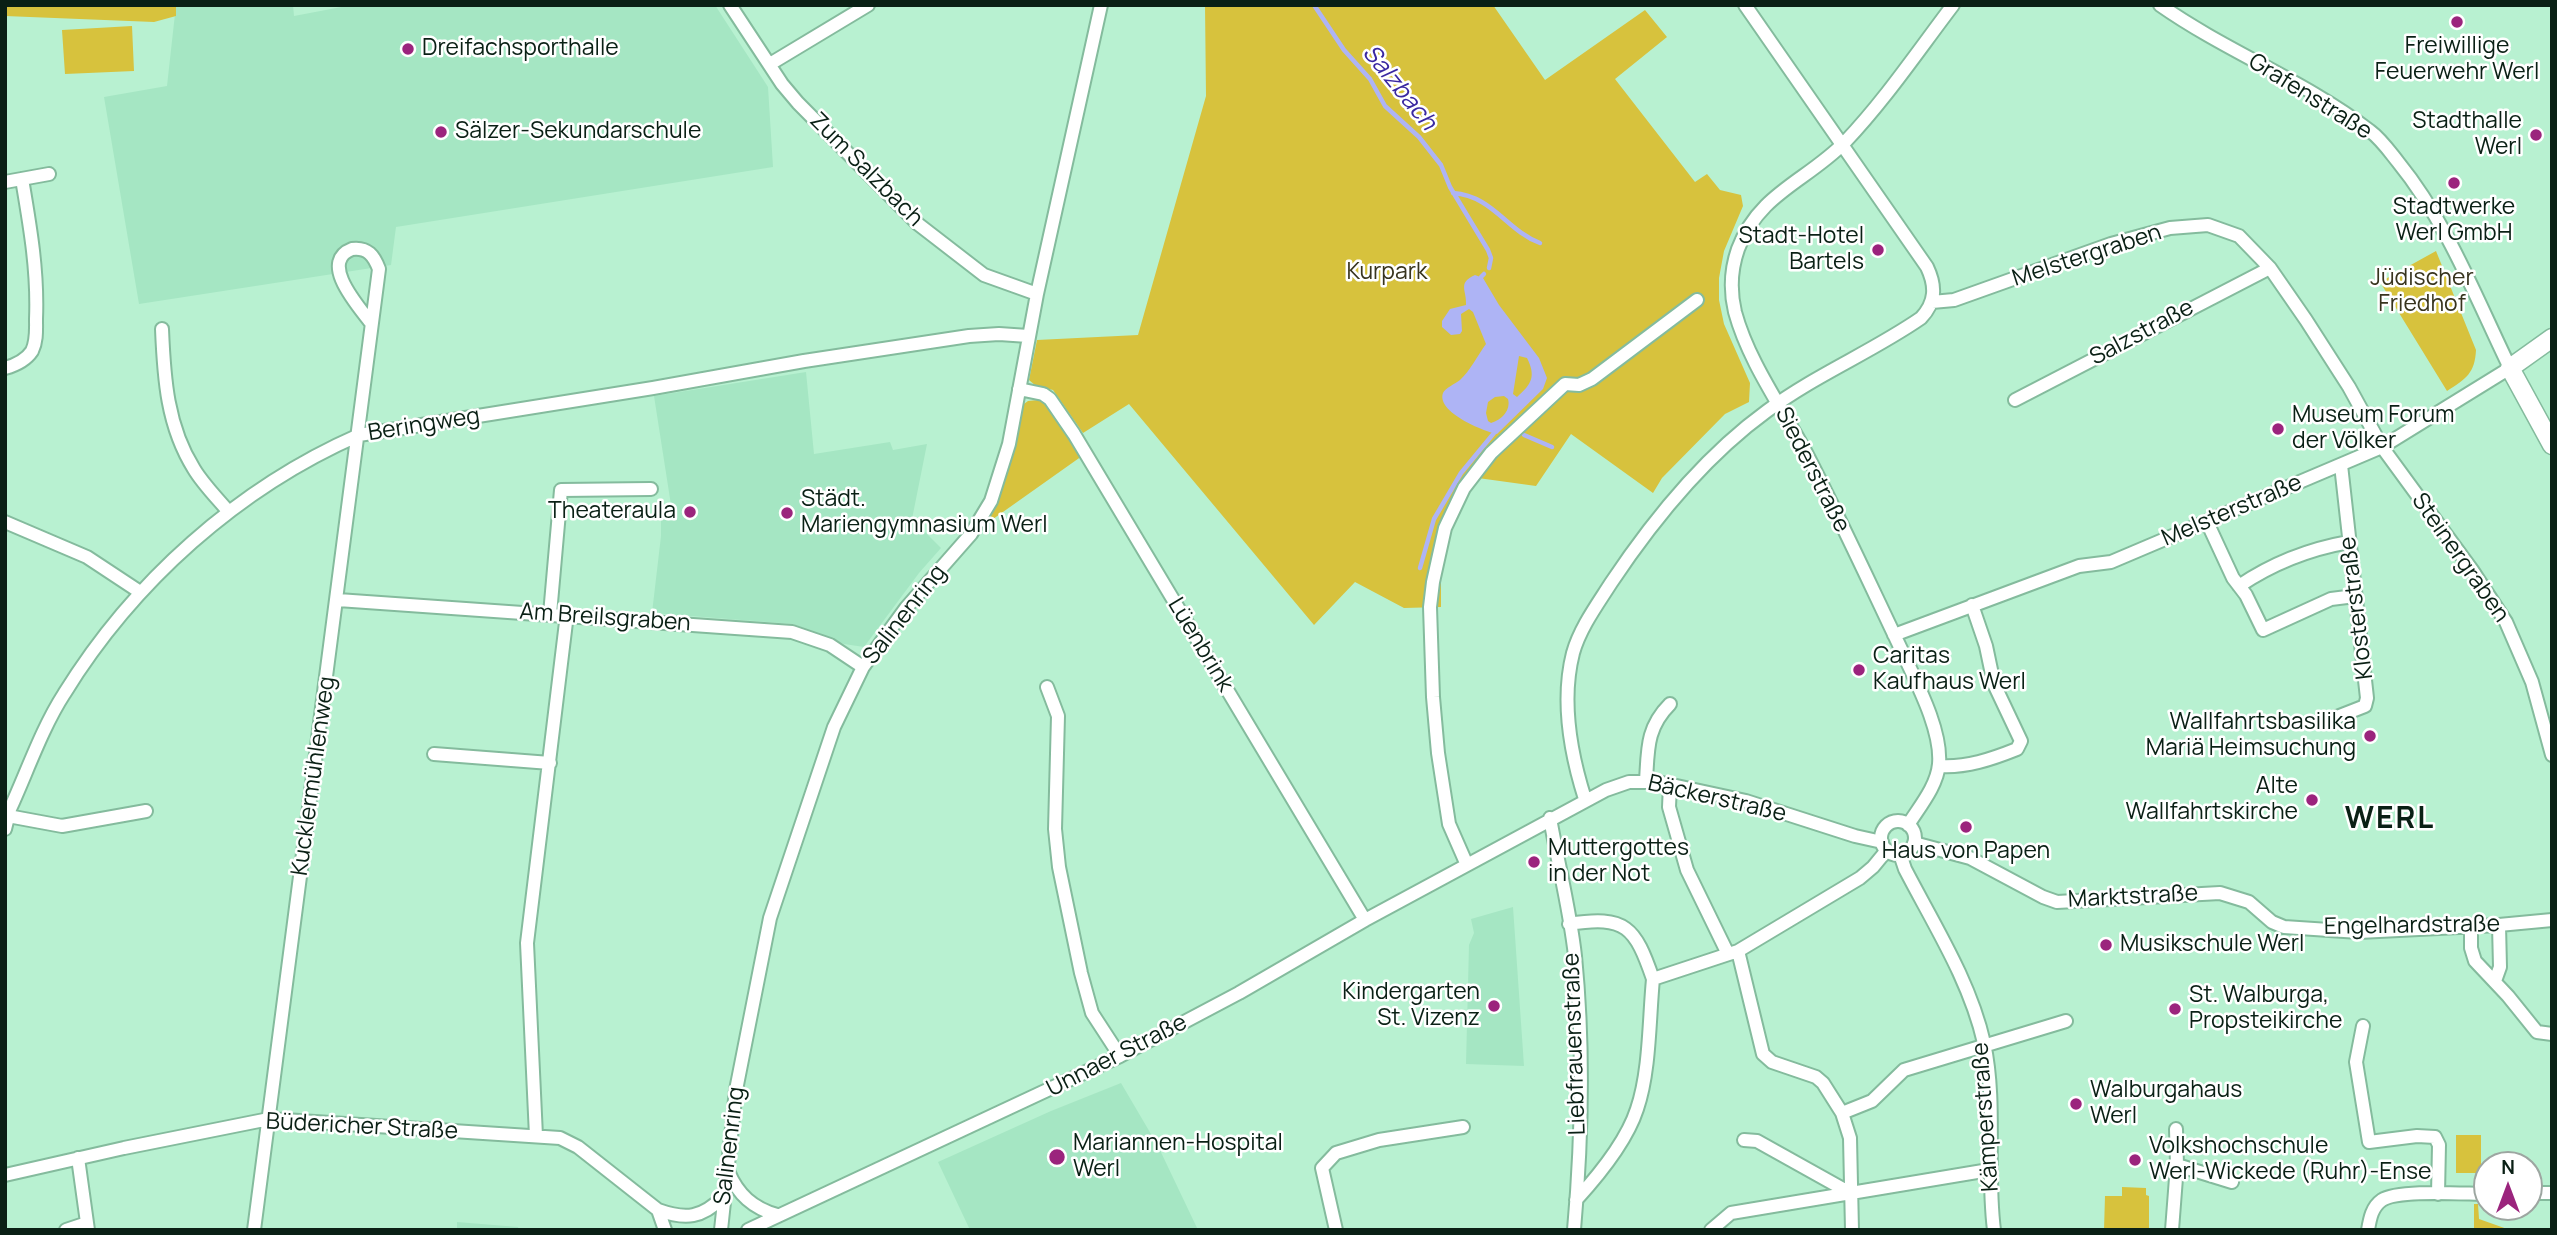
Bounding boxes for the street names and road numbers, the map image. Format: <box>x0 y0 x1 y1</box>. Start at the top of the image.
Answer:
street label: Grafenstraße <box>2243 48 2377 146</box>
street label: Zum Salzbach <box>803 107 929 233</box>
street label: Melstergraben <box>2009 219 2165 293</box>
street label: Salzstraße <box>2085 294 2199 372</box>
street label: Beringweg <box>366 403 482 447</box>
street label: Siederstraße <box>1769 403 1855 537</box>
street label: Melsterstraße <box>2158 469 2306 553</box>
street label: Steinergraben <box>2405 488 2515 628</box>
street label: Klosterstraße <box>2335 535 2379 681</box>
street label: Salinenring <box>857 560 953 670</box>
street label: Lüenbrink <box>1161 593 1239 697</box>
street label: Am Breilsgraben <box>518 598 692 638</box>
street label: Kucklermühlenweg <box>286 675 342 877</box>
street label: Bäckerstraße <box>1645 770 1789 828</box>
street label: Marktstraße <box>2067 880 2199 914</box>
street label: Engelhardstraße <box>2324 911 2500 941</box>
street label: Liebfrauenstraße <box>1558 952 1592 1136</box>
street label: Unnaer Straße <box>1042 1009 1192 1103</box>
street label: Kämperstraße <box>1967 1041 2005 1193</box>
street label: Salinenring <box>709 1085 751 1207</box>
street label: Büdericher Straße <box>265 1108 459 1146</box>

